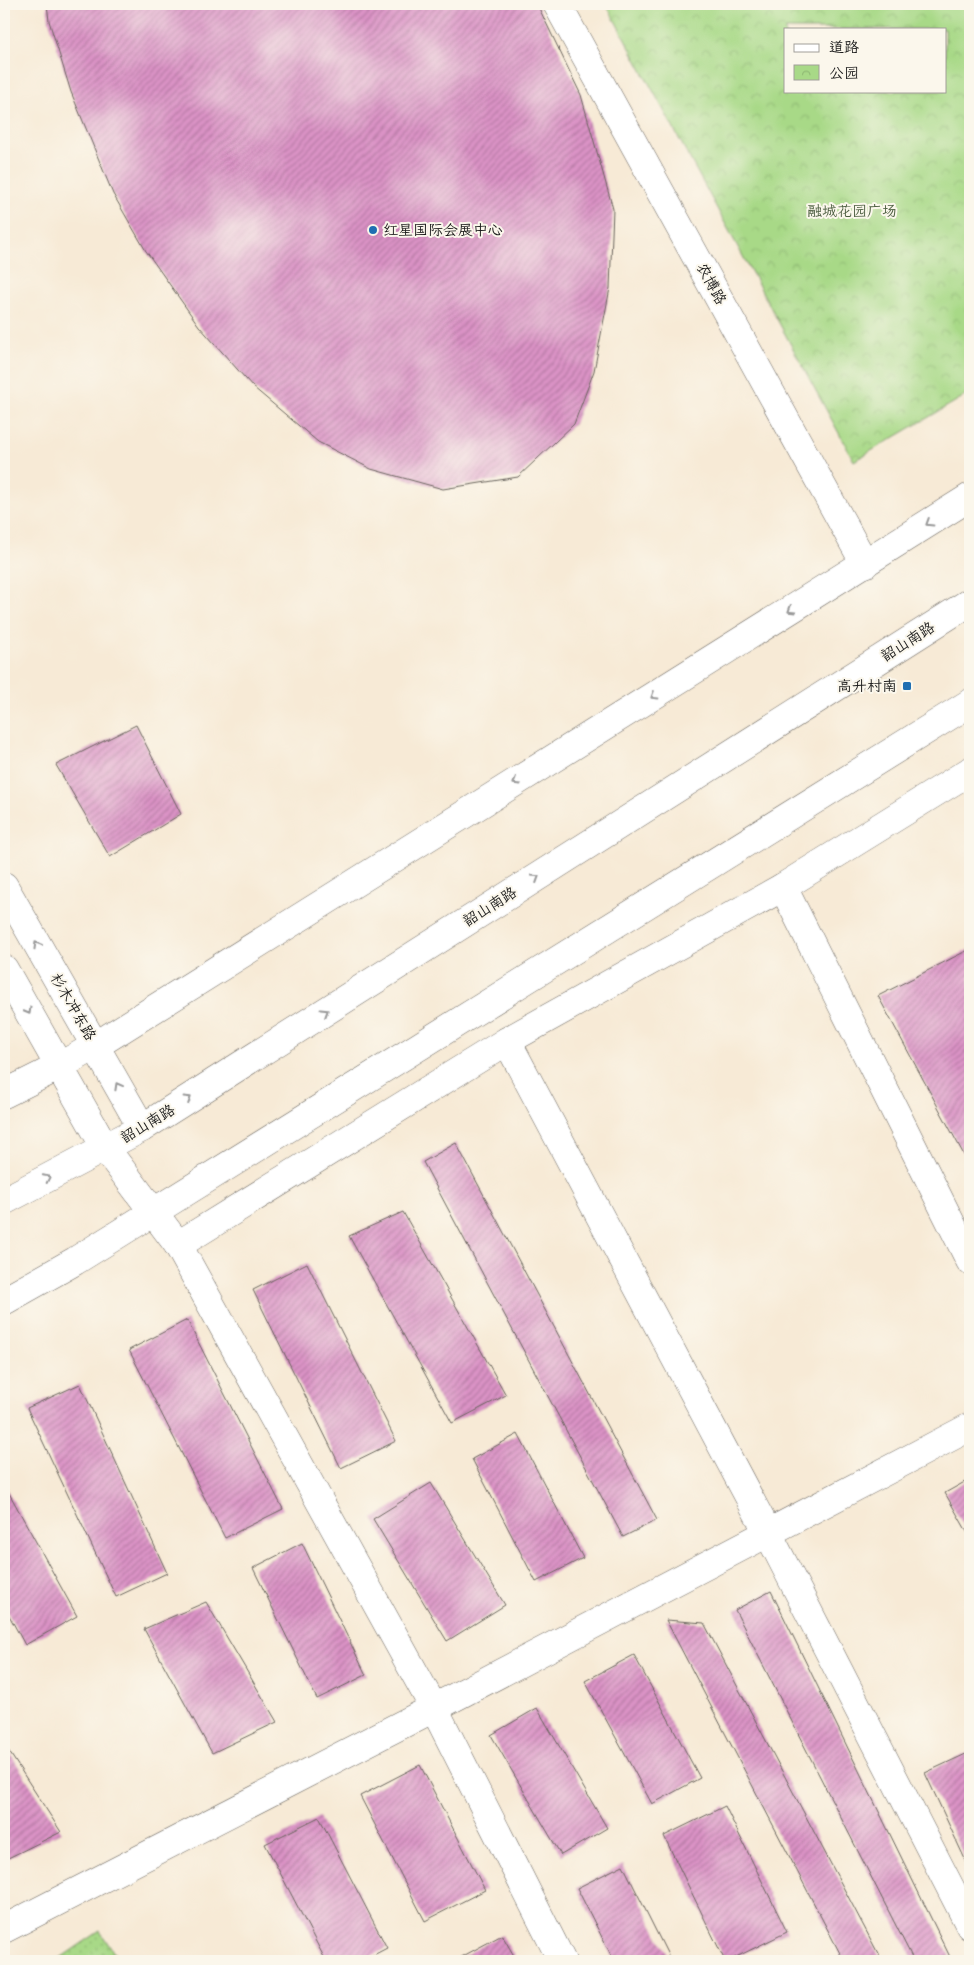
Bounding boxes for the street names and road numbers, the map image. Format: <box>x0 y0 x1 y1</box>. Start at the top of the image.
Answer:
street label: 农博路 <box>692 260 730 308</box>
street label: 韶山南路 <box>878 618 938 666</box>
street label: 韶山南路 <box>460 883 520 931</box>
street label: 杉木冲东路 <box>46 970 100 1044</box>
street label: 韶山南路 <box>117 1100 179 1148</box>

